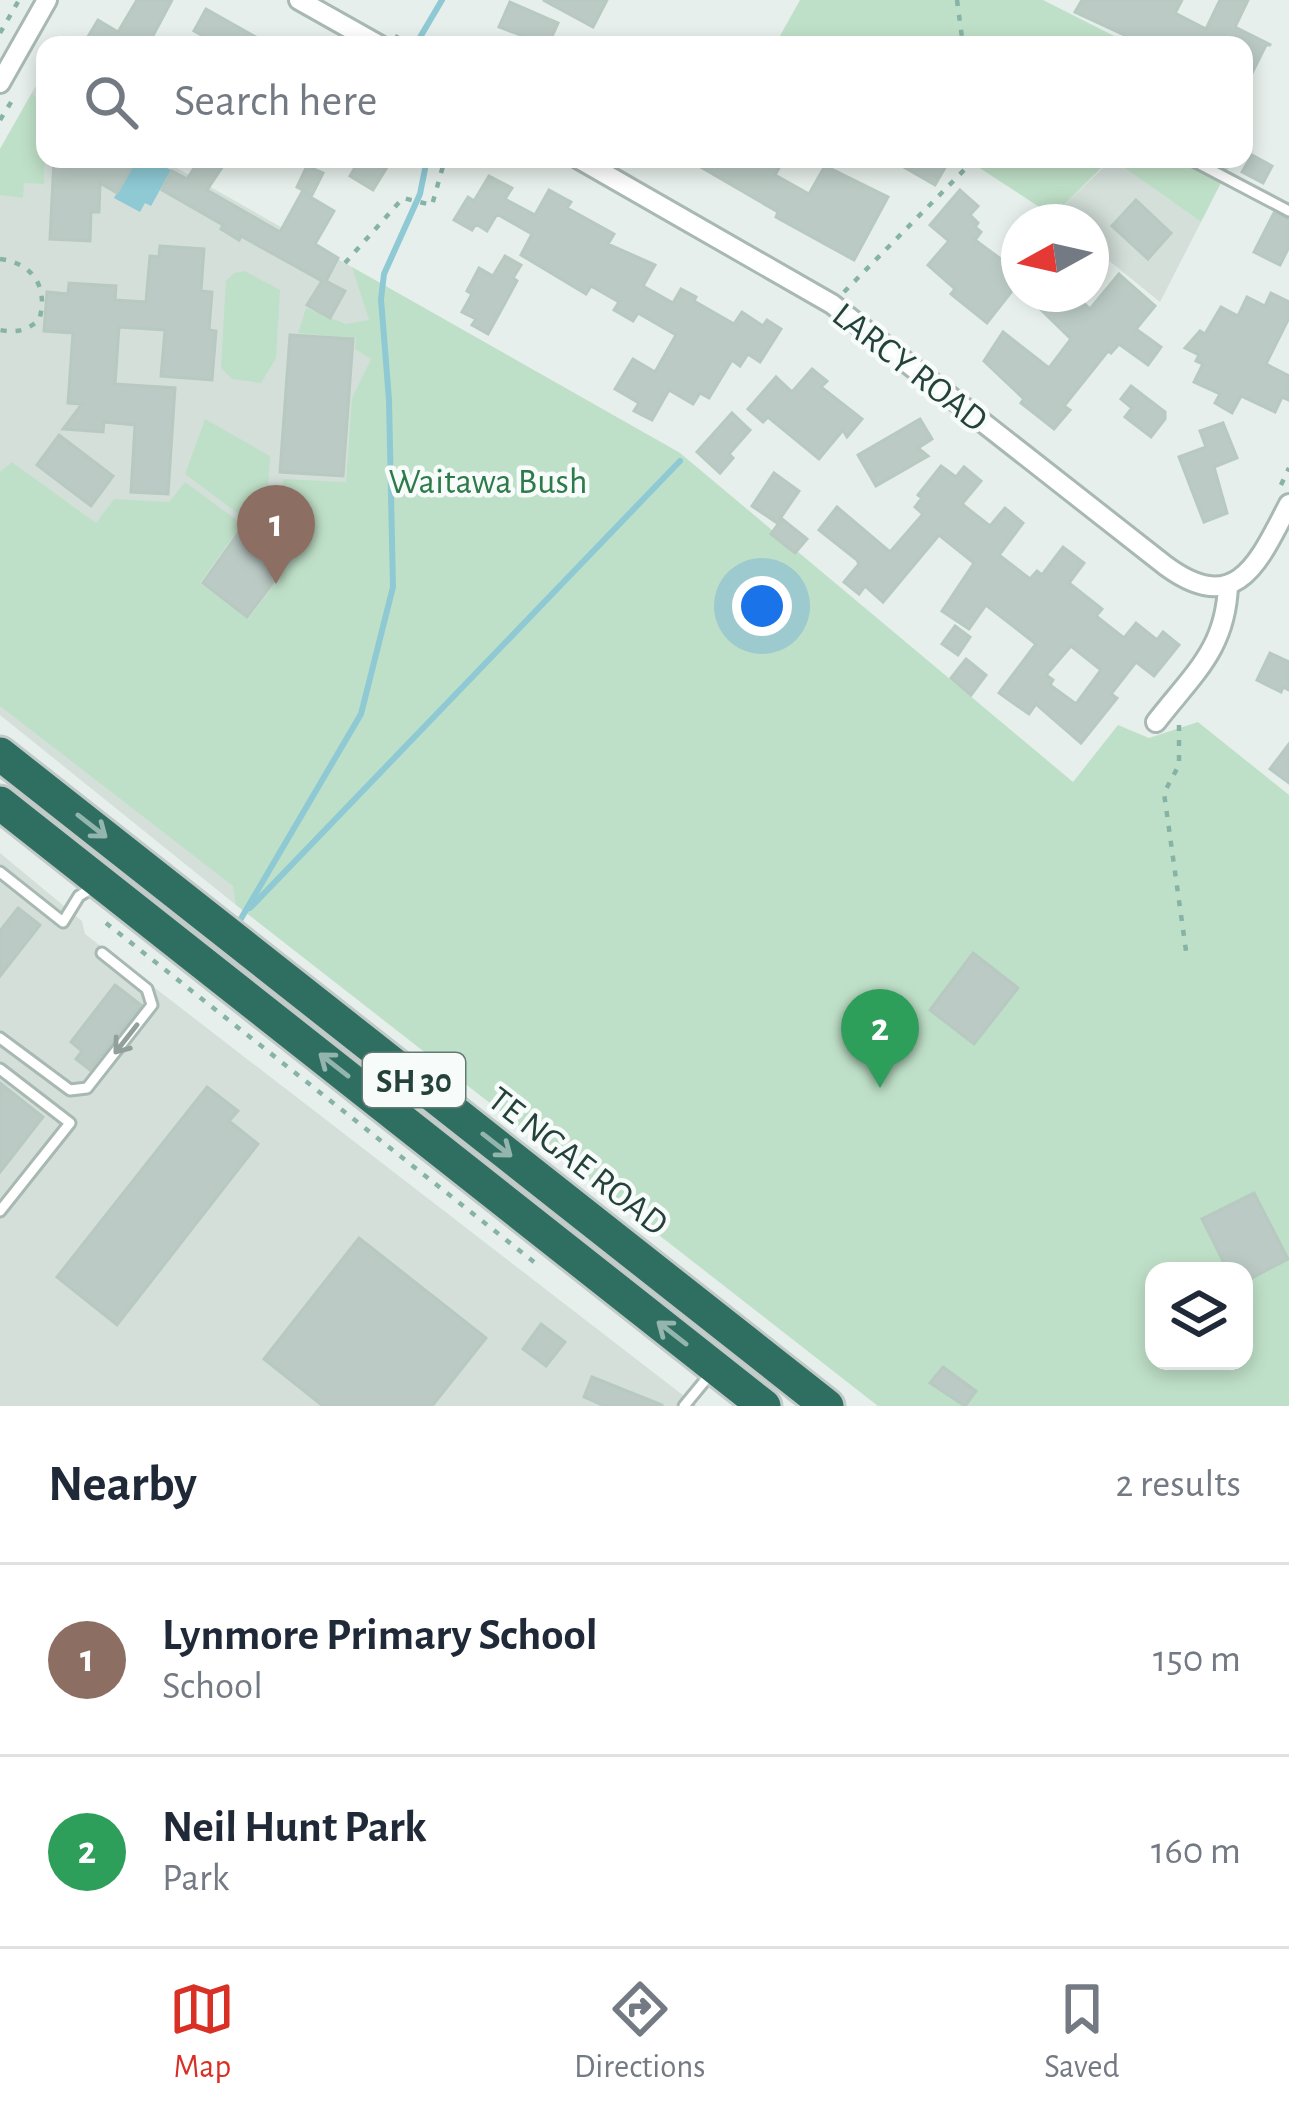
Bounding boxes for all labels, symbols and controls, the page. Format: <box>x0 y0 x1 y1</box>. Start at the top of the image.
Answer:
search box <box>36 36 1253 168</box>
icon: search <box>78 69 144 135</box>
text: Search here <box>174 79 377 124</box>
north arrow <box>1001 204 1109 312</box>
street label: LARCY ROAD <box>826 296 994 439</box>
park label: Waitawa Bush <box>388 464 588 500</box>
pin: 1 <box>237 485 315 584</box>
your location <box>732 576 792 636</box>
one-way arrow <box>75 812 107 839</box>
pin: 2 <box>841 989 919 1088</box>
one-way arrow <box>113 1022 140 1054</box>
one-way arrow <box>318 1052 350 1079</box>
road number: SH 30 <box>363 1053 465 1107</box>
street label: TE NGAE ROAD <box>481 1081 674 1242</box>
one-way arrow <box>481 1131 513 1158</box>
map controls <box>1145 1262 1253 1370</box>
button: layers <box>1145 1262 1253 1370</box>
one-way arrow <box>657 1320 689 1347</box>
text: Nearby <box>48 1459 197 1510</box>
text: 2 results <box>1115 1465 1241 1504</box>
text: Lynmore Primary School <box>162 1613 598 1658</box>
text: 1 <box>80 1640 94 1679</box>
text: 150 m <box>1153 1640 1241 1679</box>
text: School <box>162 1667 263 1706</box>
text: Neil Hunt Park <box>162 1805 427 1850</box>
text: 2 <box>78 1832 96 1871</box>
text: 160 m <box>1151 1832 1241 1871</box>
text: Park <box>162 1859 229 1898</box>
tab: Map <box>169 1976 235 2088</box>
tab: Directions <box>574 1976 705 2088</box>
tab: Saved <box>1044 1976 1120 2088</box>

